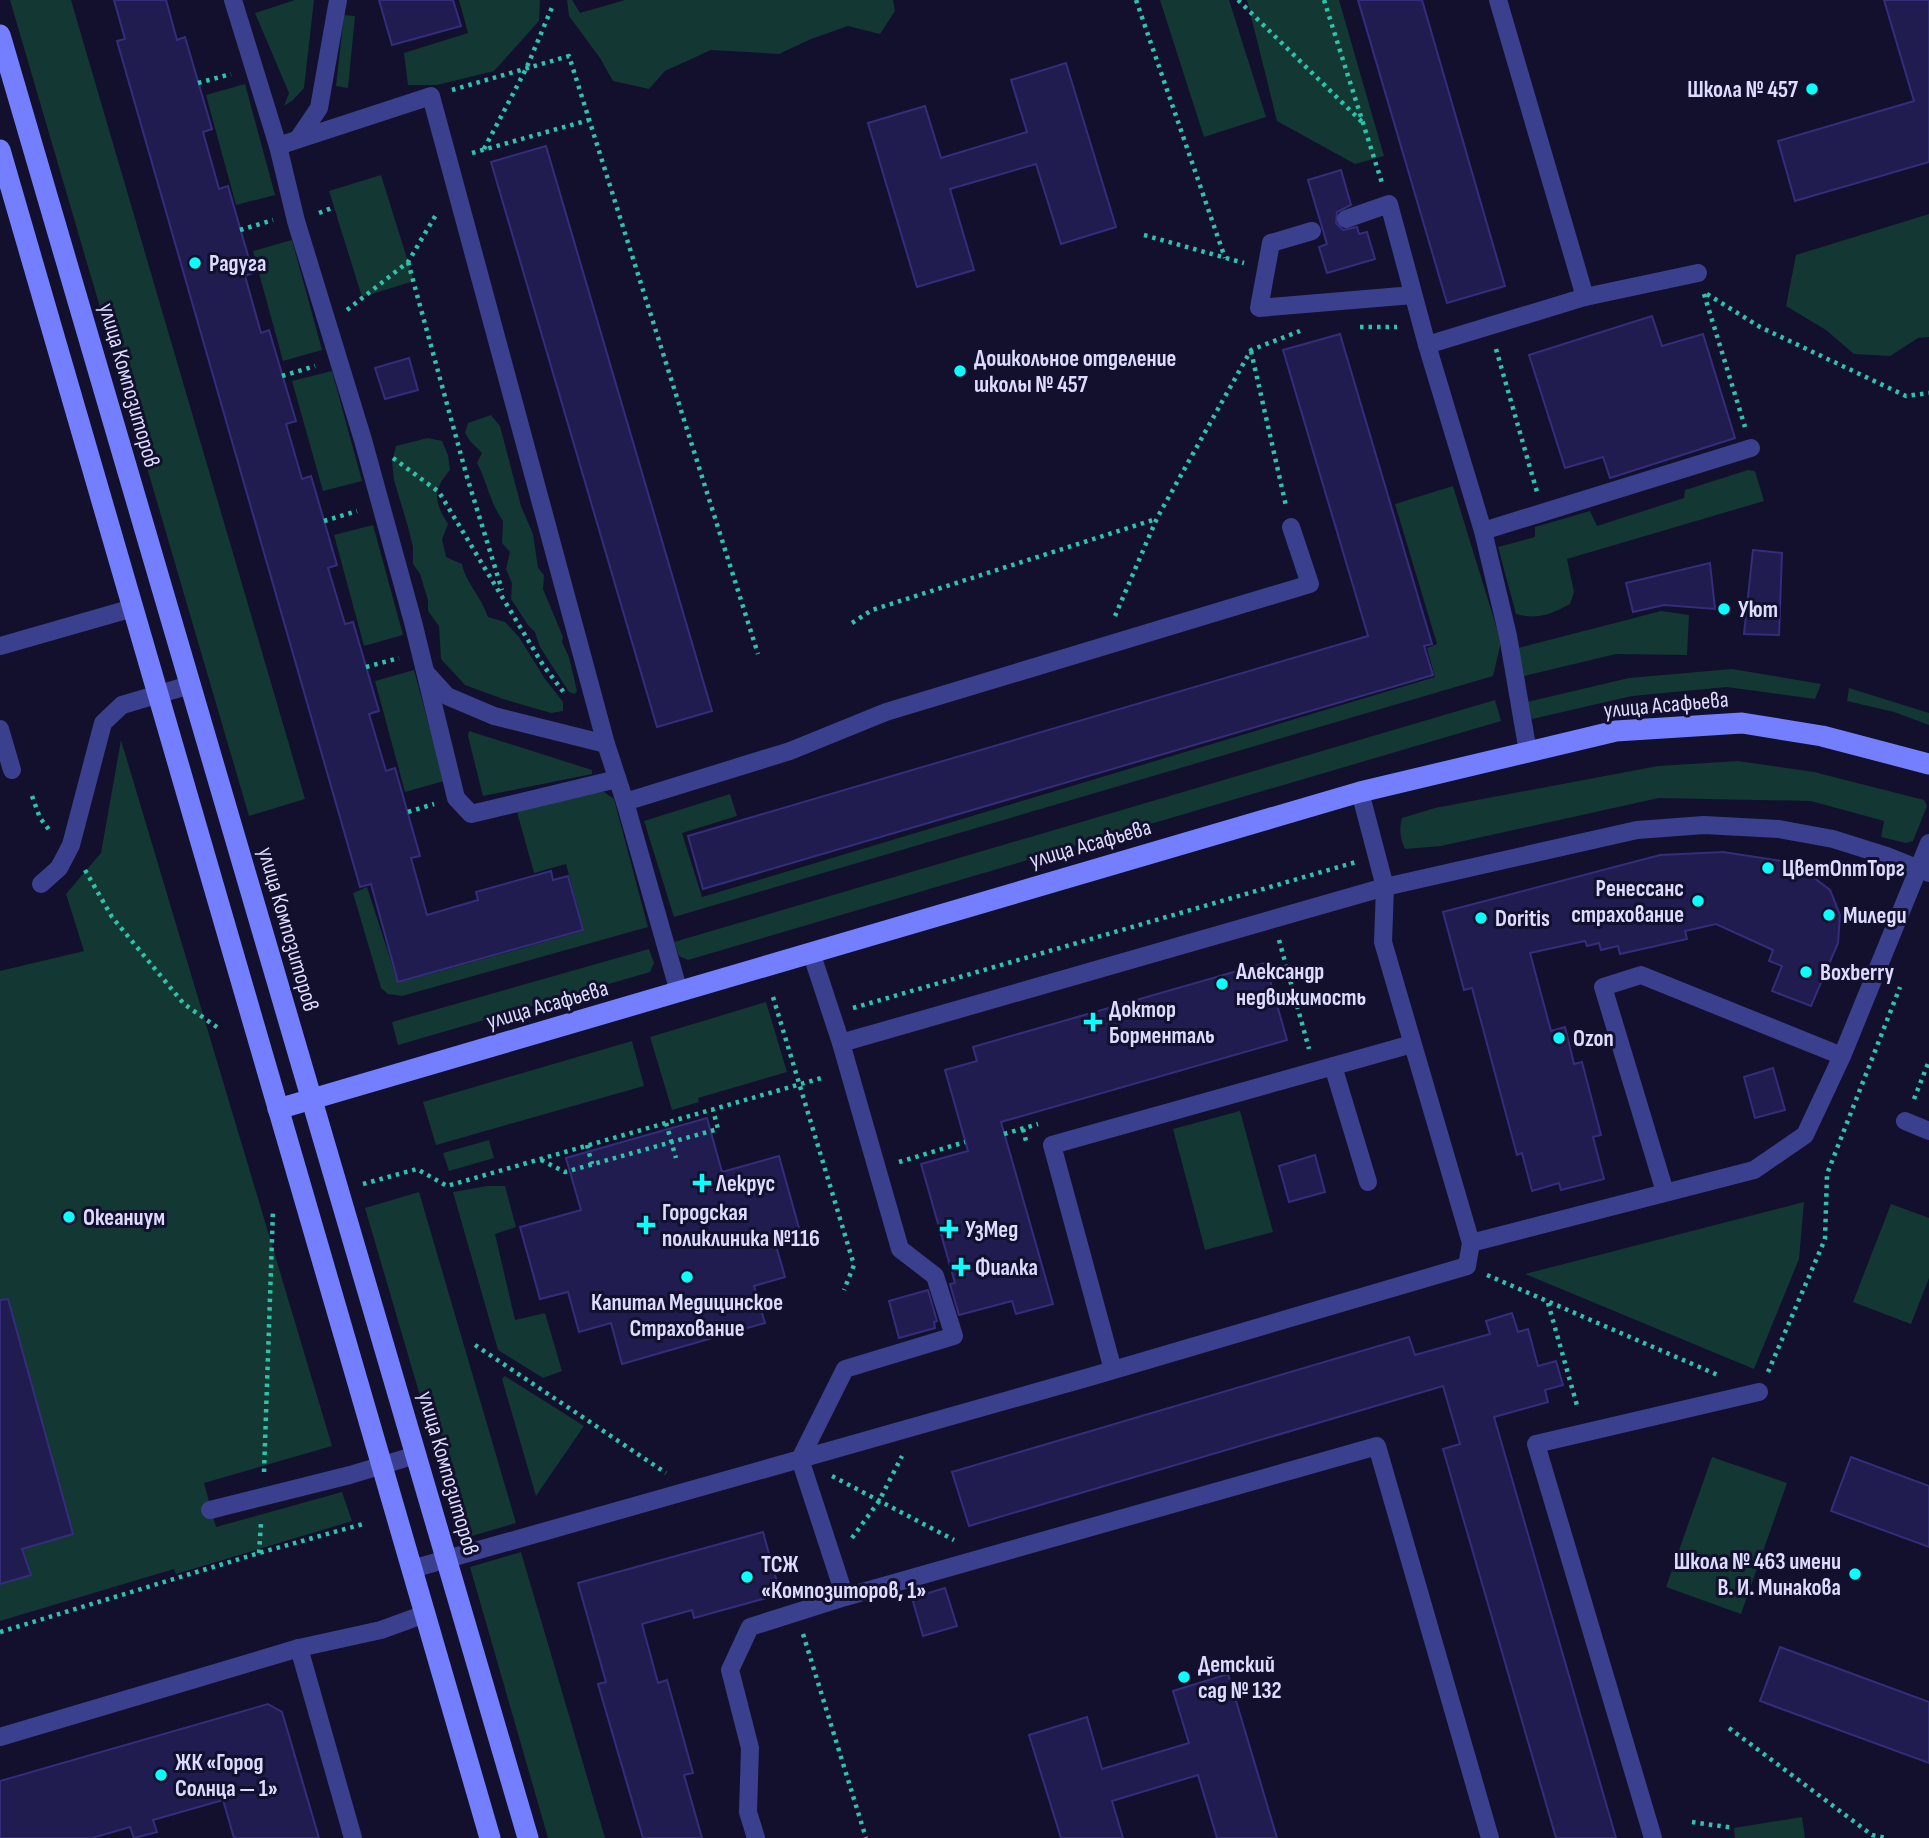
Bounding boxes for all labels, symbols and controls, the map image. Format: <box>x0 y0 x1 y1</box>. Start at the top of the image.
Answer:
place label: Школа № 457 <box>1687 76 1798 104</box>
marker: Школа № 457 <box>1804 81 1820 97</box>
place label: Радуга <box>209 250 266 278</box>
marker: Радуга <box>187 255 203 271</box>
street label: улица Композиторов <box>92 300 166 471</box>
place label: Дошкольное отделение школы № 457 <box>974 345 1176 399</box>
marker: Дошкольное отделение школы № 457 <box>952 363 968 379</box>
place label: Уют <box>1738 596 1778 624</box>
marker: Уют <box>1716 601 1732 617</box>
street label: улица Асафьева <box>1602 686 1730 724</box>
street label: улица Асафьева <box>1026 813 1154 875</box>
street label: улица Композиторов <box>251 844 325 1015</box>
place label: ЦветОптТорг <box>1782 855 1905 883</box>
marker: ЦветОптТорг <box>1760 860 1776 876</box>
place label: Ренессанс страхование <box>1571 875 1684 929</box>
marker: Ренессанс страхование <box>1690 893 1706 909</box>
place label: Миледи <box>1843 902 1906 930</box>
place label: Doritis <box>1495 905 1550 933</box>
marker: Миледи <box>1821 907 1837 923</box>
marker: Doritis <box>1473 910 1489 926</box>
place label: Александр недвижимость <box>1235 958 1366 1012</box>
place label: Boxberry <box>1820 959 1895 987</box>
marker: Boxberry <box>1798 964 1814 980</box>
street label: улица Асафьева <box>483 974 611 1036</box>
marker: Александр недвижимость <box>1214 976 1230 992</box>
place label: Доктор Борменталь <box>1109 996 1215 1050</box>
marker: Доктор Борменталь <box>1083 1012 1103 1032</box>
place label: Ozon <box>1573 1025 1614 1053</box>
marker: Ozon <box>1551 1030 1567 1046</box>
place label: Лекрус <box>715 1170 775 1198</box>
marker: Лекрус <box>694 1175 710 1191</box>
place label: Городская поликлиника №116 <box>662 1199 820 1253</box>
place label: Океаниум <box>83 1204 165 1232</box>
marker: Океаниум <box>61 1209 77 1225</box>
marker: Городская поликлиника №116 <box>636 1215 656 1235</box>
place label: УзМед <box>965 1216 1018 1244</box>
marker: УзМед <box>939 1219 959 1239</box>
place label: Фиалка <box>975 1254 1038 1282</box>
marker: Фиалка <box>953 1259 969 1275</box>
marker: Капитал Медицинское Страхование <box>679 1269 695 1285</box>
place label: Капитал Медицинское Страхование <box>591 1289 783 1343</box>
street label: улица Композиторов <box>411 1388 485 1559</box>
place label: Школа № 463 имени В. И. Минакова <box>1674 1548 1841 1602</box>
place label: ТСЖ «Композиторов, 1» <box>761 1551 926 1605</box>
marker: Школа № 463 имени В. И. Минакова <box>1847 1566 1863 1582</box>
marker: ТСЖ «Композиторов, 1» <box>739 1569 755 1585</box>
place label: Детский сад № 132 <box>1198 1651 1282 1705</box>
marker: Детский сад № 132 <box>1176 1669 1192 1685</box>
place label: ЖК «Город Солнца — 1» <box>175 1749 278 1803</box>
marker: ЖК «Город Солнца — 1» <box>153 1767 169 1783</box>

